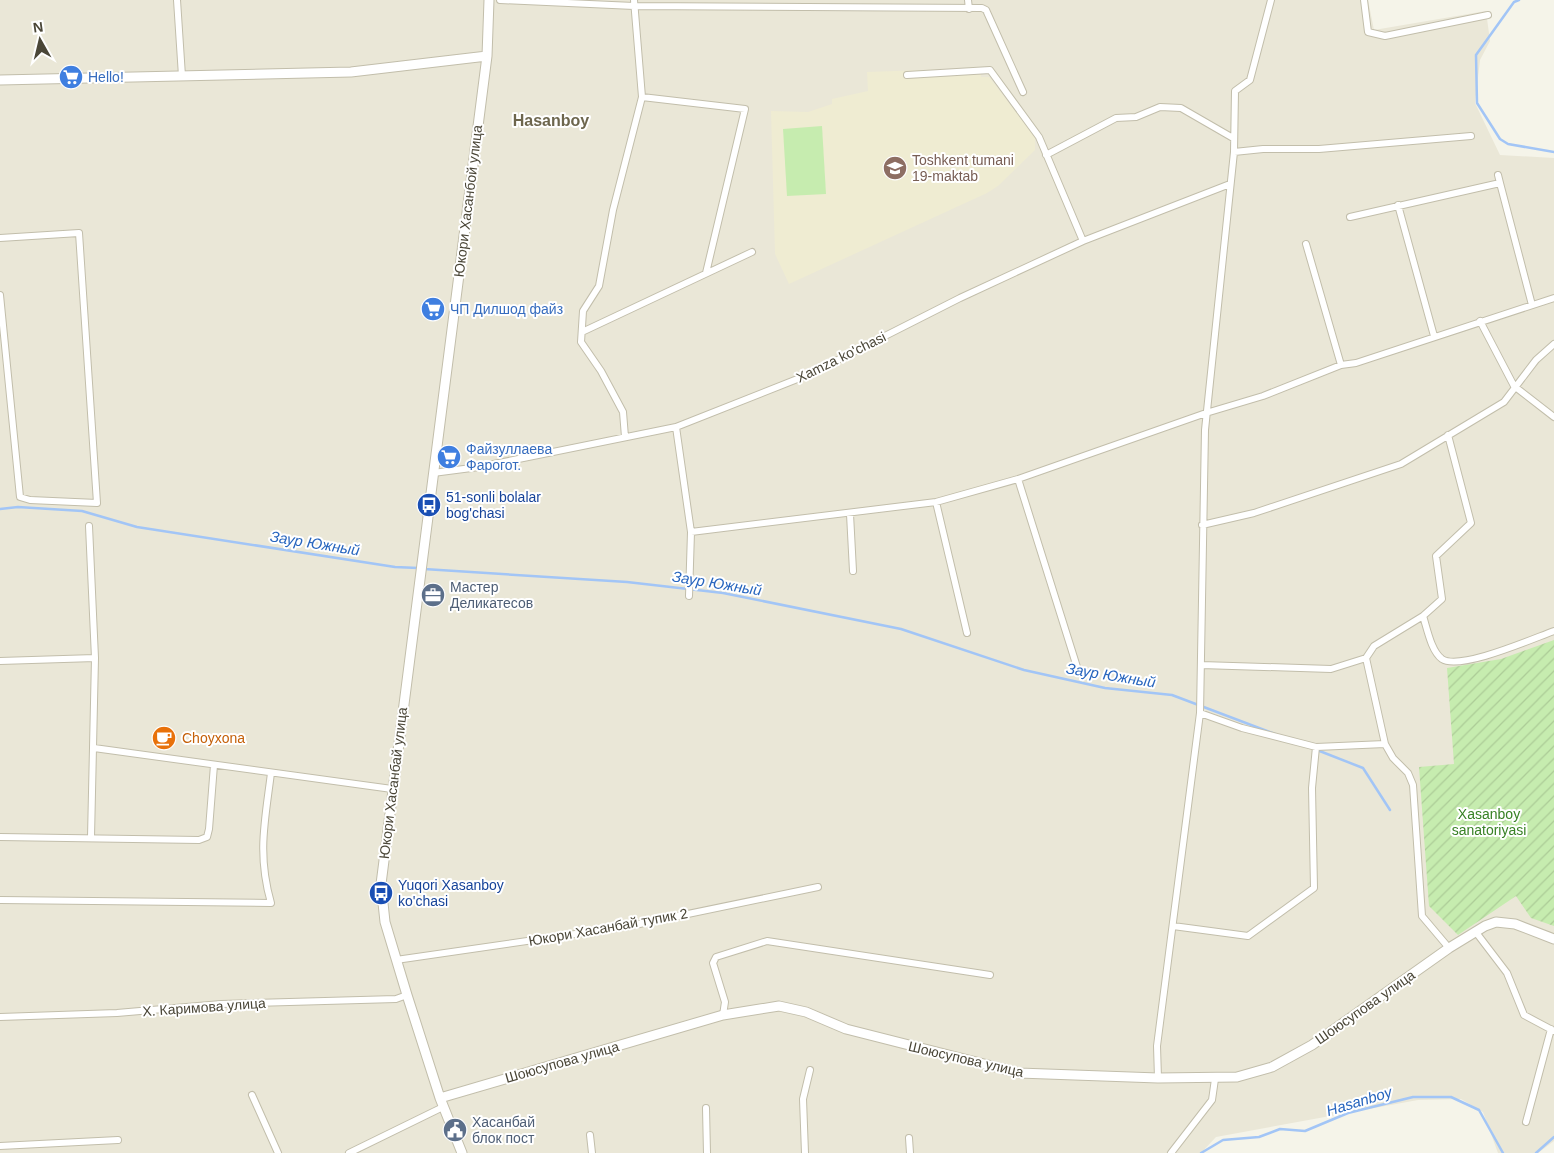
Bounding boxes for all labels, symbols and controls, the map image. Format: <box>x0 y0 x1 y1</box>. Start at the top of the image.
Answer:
north arrow <box>15 15 65 65</box>
text: N <box>32 18 44 36</box>
supermarket icon: Hello! <box>58 64 84 90</box>
place label: Hello! <box>88 69 124 85</box>
district label: Hasanboy <box>513 112 589 129</box>
street label: Юкори Хасанбой улица <box>451 124 485 278</box>
place label: Toshkent tumani 19-maktab <box>912 152 1014 184</box>
school or university icon: Toshkent tumani 19-maktab <box>882 155 908 181</box>
supermarket icon: ЧП Дилшод файз <box>420 296 446 322</box>
place label: ЧП Дилшод файз <box>450 301 563 317</box>
street label: Xamza ko'chasi <box>794 328 888 386</box>
place label: Файзуллаева Фарогот. <box>466 441 552 473</box>
supermarket icon: Файзуллаева Фарогот. <box>436 444 462 470</box>
place label: 51-sonli bolalar bog'chasi <box>446 489 541 521</box>
bus stop icon: 51-sonli bolalar bog'chasi <box>416 492 442 518</box>
water label: Заур Южный <box>269 528 362 559</box>
water label: Заур Южный <box>671 568 764 599</box>
place label: Мастер Деликатесов <box>450 579 533 611</box>
office icon: Мастер Деликатесов <box>420 582 446 608</box>
water label: Заур Южный <box>1065 660 1158 691</box>
street label: Юкори Хасанбай улица <box>376 706 410 860</box>
cafe icon: Choyxona <box>151 725 177 751</box>
place label: Choyxona <box>182 730 245 746</box>
park label: Xasanboy sanatoriyasi <box>1452 806 1526 838</box>
place label: Yuqori Xasanboy ko'chasi <box>398 877 504 909</box>
bus stop icon: Yuqori Xasanboy ko'chasi <box>368 880 394 906</box>
street label: Юкори Хасанбай тупик 2 <box>527 905 689 949</box>
street label: Шоюсупова улица <box>1312 967 1418 1047</box>
street label: Х. Каримова улица <box>142 995 266 1019</box>
street label: Шоюсупова улица <box>503 1038 621 1086</box>
street label: Шоюсупова улица <box>907 1038 1025 1080</box>
water label: Hasanboy <box>1324 1083 1395 1119</box>
place label: Хасанбай блок пост <box>472 1114 535 1146</box>
public building icon: Хасанбай блок пост <box>442 1117 468 1143</box>

